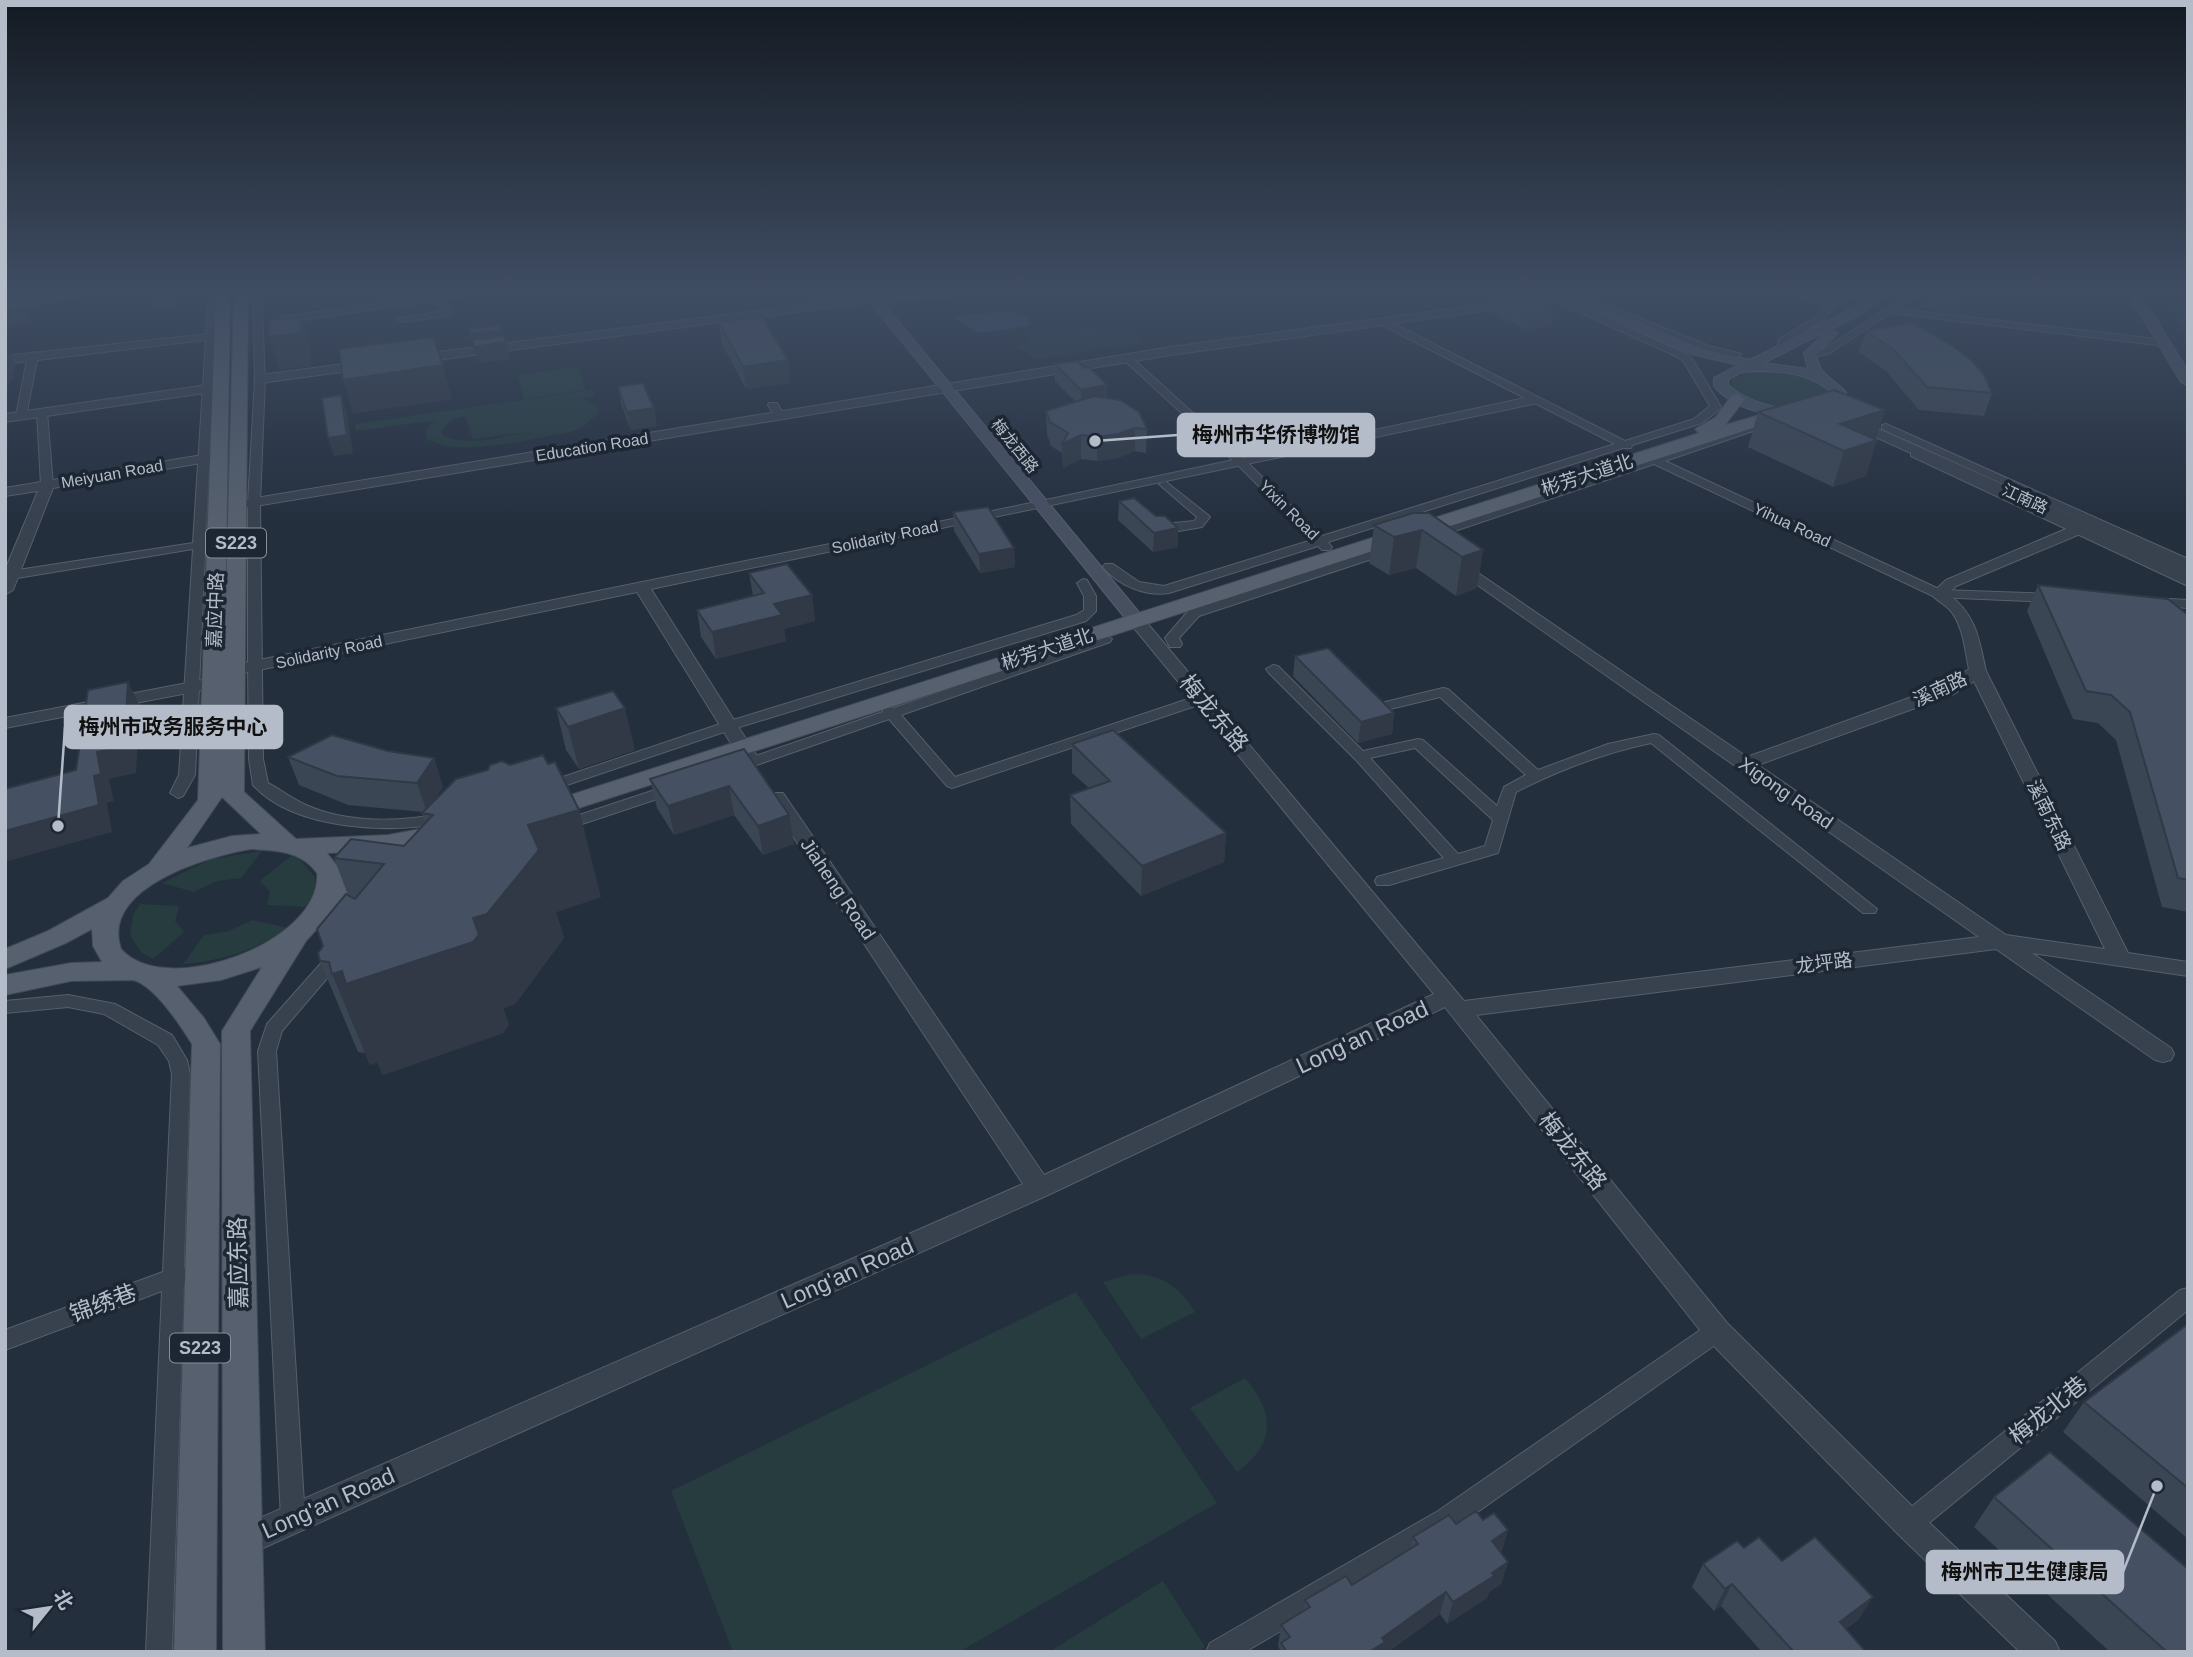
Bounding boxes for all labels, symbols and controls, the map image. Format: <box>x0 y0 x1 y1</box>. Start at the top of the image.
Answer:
callout: 梅州市华侨博物馆 <box>1178 414 1374 456</box>
street label: 梅龙西路 <box>988 416 1042 476</box>
text: 梅州市华侨博物馆 <box>1192 423 1360 446</box>
street label: Education Road <box>534 430 650 464</box>
street label: 彬芳大道北 <box>1539 450 1635 500</box>
street label: Meiyuan Road <box>60 457 164 491</box>
street label: Yixin Road <box>1256 477 1322 543</box>
street label: 江南路 <box>2000 481 2050 517</box>
street label: Yihua Road <box>1751 500 1833 550</box>
street label: Solidarity Road <box>830 517 940 557</box>
road number: S223 <box>206 528 266 558</box>
street label: 嘉应中路 <box>203 572 227 648</box>
street label: 彬芳大道北 <box>999 624 1095 674</box>
street label: Solidarity Road <box>274 632 384 672</box>
street label: 溪南路 <box>1910 667 1970 711</box>
street label: 梅龙东路 <box>1174 669 1254 757</box>
callout: 梅州市政务服务中心 <box>65 706 282 748</box>
text: 梅州市政务服务中心 <box>79 715 268 738</box>
street label: Xigong Road <box>1735 753 1837 833</box>
street label: 溪南东路 <box>2023 776 2075 854</box>
street label: Jiaheng Road <box>797 835 879 943</box>
street label: 龙坪路 <box>1794 949 1854 977</box>
street label: Long'an Road <box>1292 995 1432 1079</box>
street label: 梅龙东路 <box>1534 1107 1612 1195</box>
street label: 嘉应东路 <box>224 1217 252 1309</box>
street label: Long'an Road <box>777 1232 917 1314</box>
street label: 锦绣巷 <box>66 1279 140 1327</box>
road number: S223 <box>170 1334 230 1363</box>
street label: 梅龙北巷 <box>2004 1371 2092 1449</box>
street label: Long'an Road <box>258 1462 398 1544</box>
callout: 梅州市卫生健康局 <box>1927 1551 2123 1593</box>
text: 梅州市卫生健康局 <box>1941 1560 2109 1583</box>
north arrow <box>14 1573 84 1643</box>
text: 北 <box>49 1586 77 1613</box>

